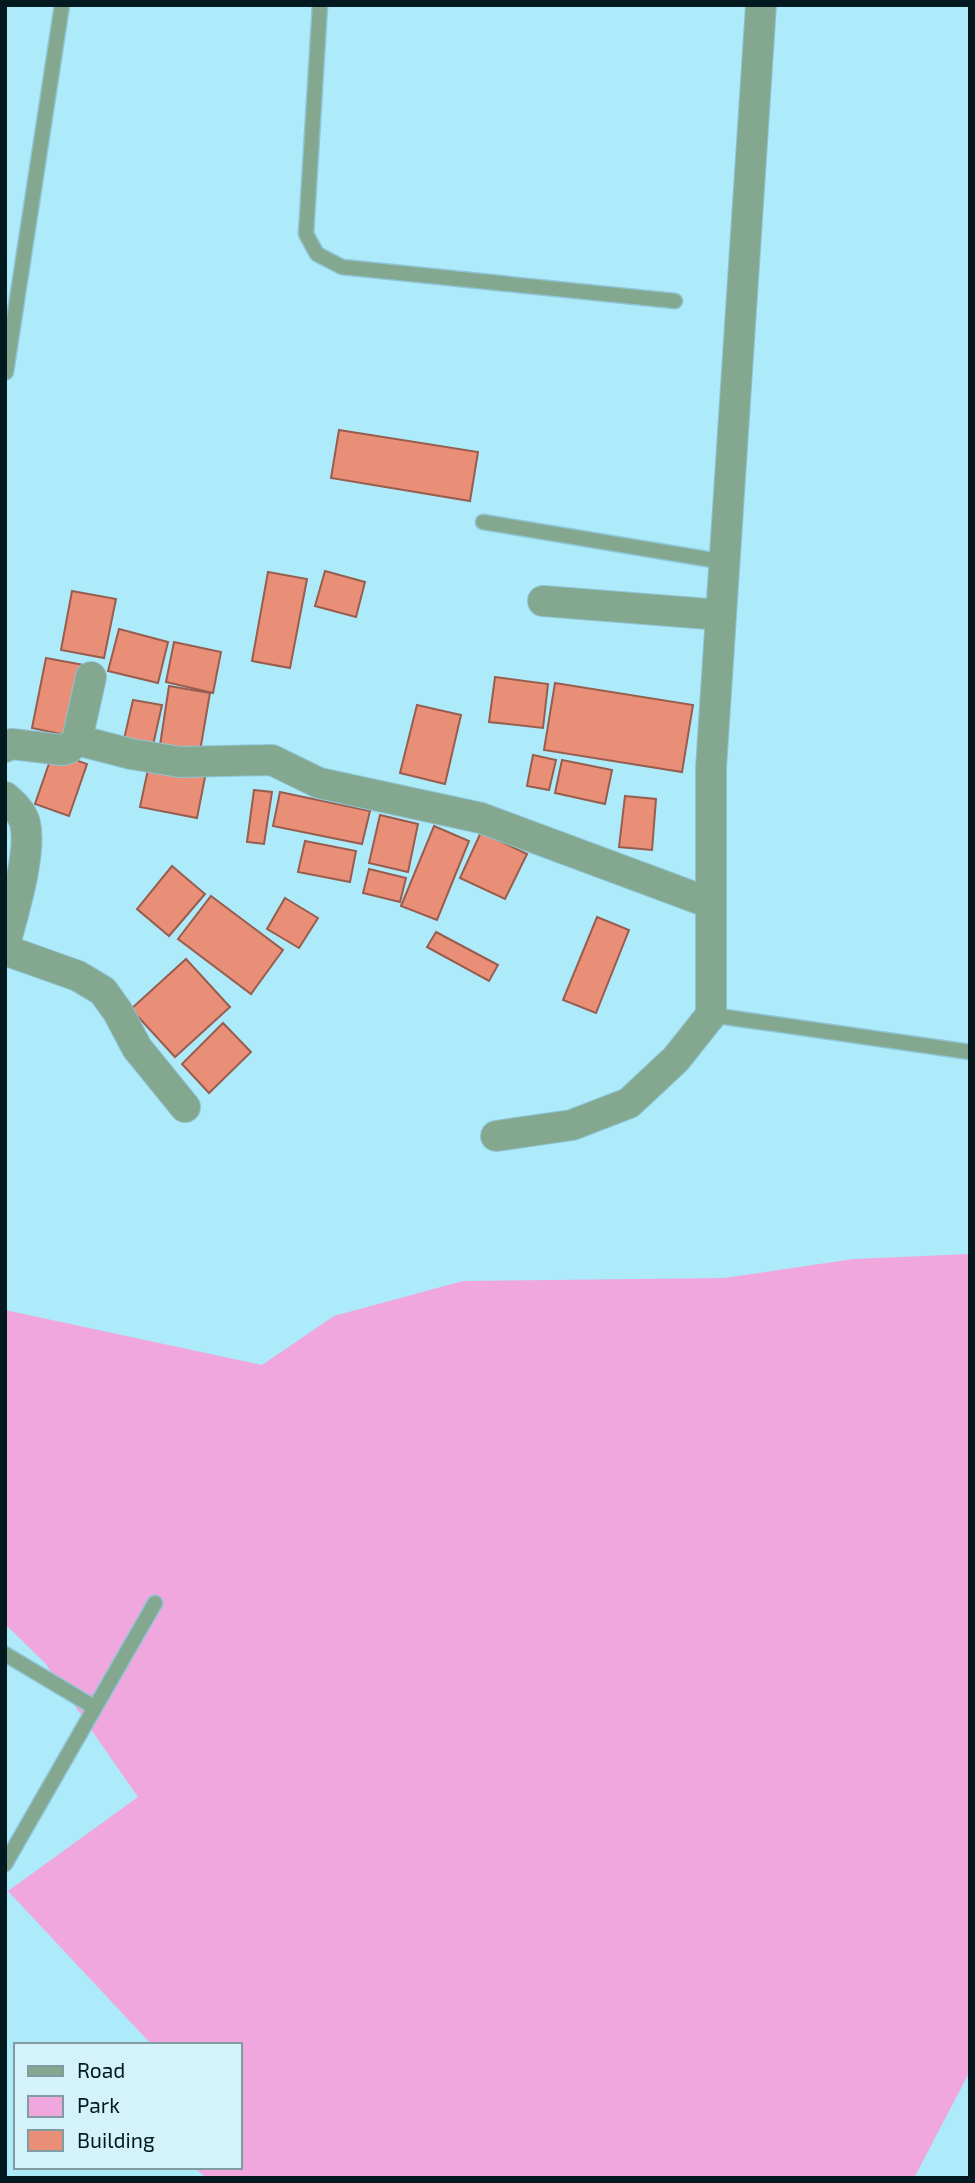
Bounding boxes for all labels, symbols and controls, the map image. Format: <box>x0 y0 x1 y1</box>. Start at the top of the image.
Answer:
legend <box>14 2043 242 2169</box>
text: Road <box>77 2057 125 2082</box>
text: Park <box>77 2092 120 2117</box>
text: Building <box>77 2127 155 2152</box>

